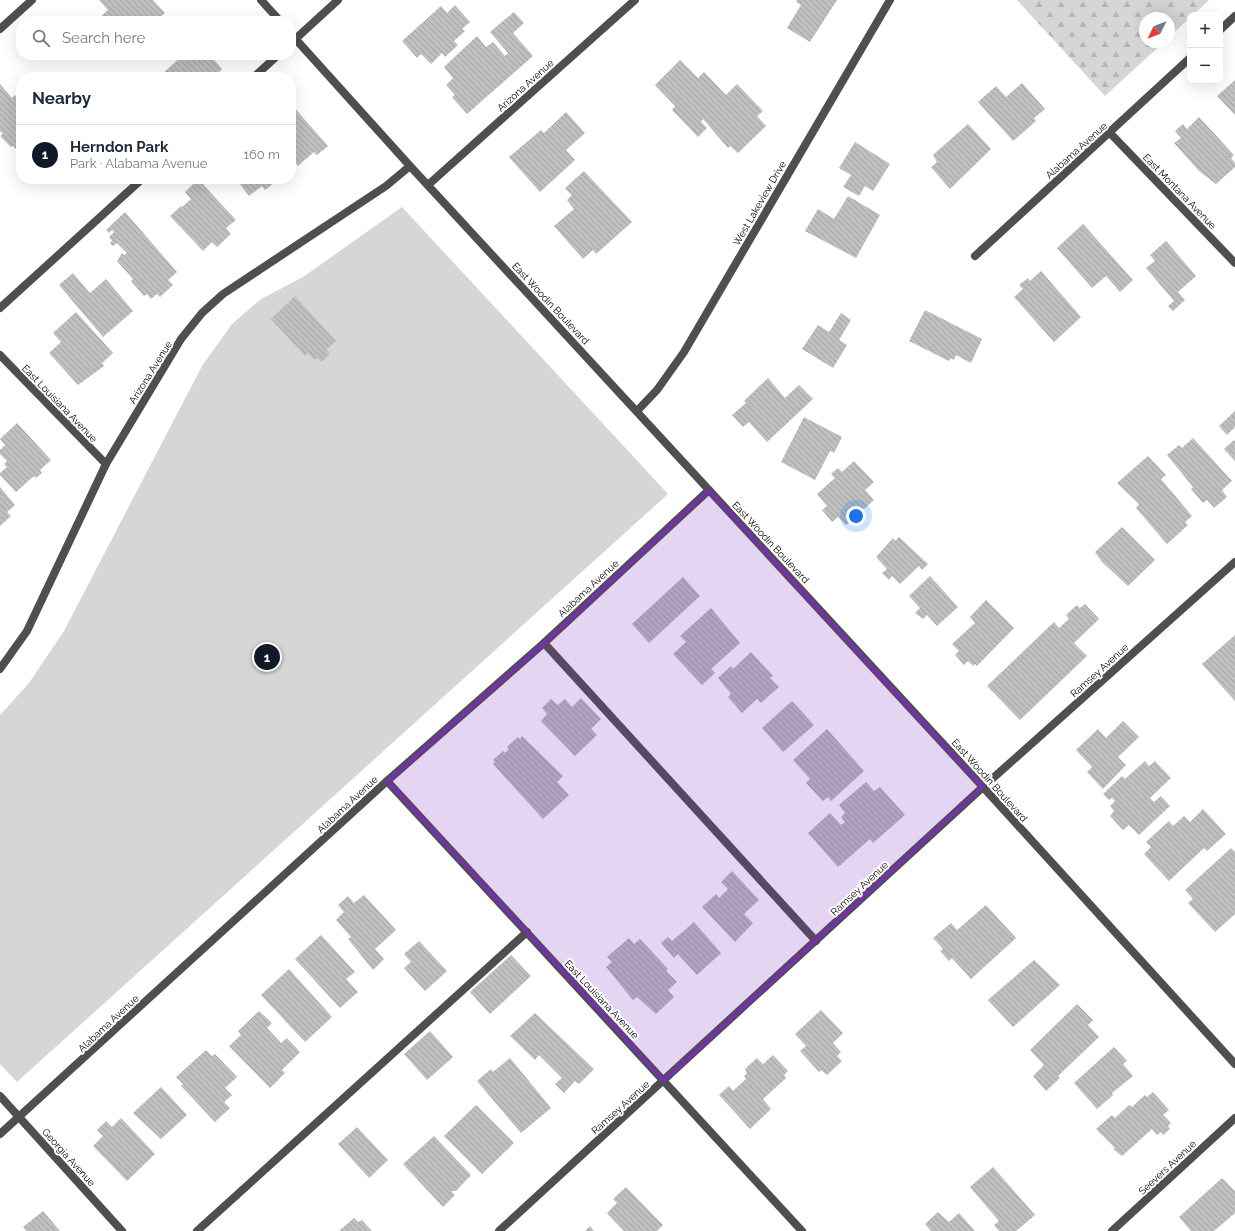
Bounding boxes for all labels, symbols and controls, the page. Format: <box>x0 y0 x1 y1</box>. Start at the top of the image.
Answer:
north arrow <box>1139 12 1175 48</box>
map controls <box>1187 12 1223 84</box>
button: + <box>1187 12 1223 48</box>
search box <box>16 16 296 60</box>
icon: search <box>30 27 52 49</box>
text: Search here <box>62 29 145 47</box>
button: − <box>1187 48 1223 84</box>
street label: Arizona Avenue <box>495 57 556 113</box>
text: Nearby <box>32 88 91 108</box>
street label: Alabama Avenue <box>1043 120 1109 181</box>
text: Herndon Park <box>70 138 168 156</box>
text: 1 <box>42 147 48 162</box>
text: 160 m <box>243 147 280 162</box>
street label: East Montana Avenue <box>1141 152 1218 231</box>
text: Park · Alabama Avenue <box>70 156 207 171</box>
street label: West Lakeview Drive <box>731 159 788 248</box>
street label: East Woodin Boulevard <box>510 260 591 346</box>
street label: Arizona Avenue <box>127 339 174 406</box>
street label: East Louisiana Avenue <box>20 362 99 444</box>
street label: East Woodin Boulevard <box>730 499 811 585</box>
your location <box>846 506 866 526</box>
street label: Alabama Avenue <box>556 557 621 619</box>
street label: Ramsey Avenue <box>1068 641 1131 699</box>
pin: 1 <box>254 642 280 672</box>
street label: East Woodin Boulevard <box>950 737 1030 824</box>
street label: Alabama Avenue <box>315 773 380 835</box>
street label: Ramsey Avenue <box>828 859 890 918</box>
street label: East Louisiana Avenue <box>562 958 641 1041</box>
street label: Alabama Avenue <box>76 992 141 1054</box>
street label: Ramsey Avenue <box>589 1078 652 1136</box>
street label: Georgia Avenue <box>40 1126 97 1188</box>
street label: Seevers Avenue <box>1136 1138 1198 1197</box>

